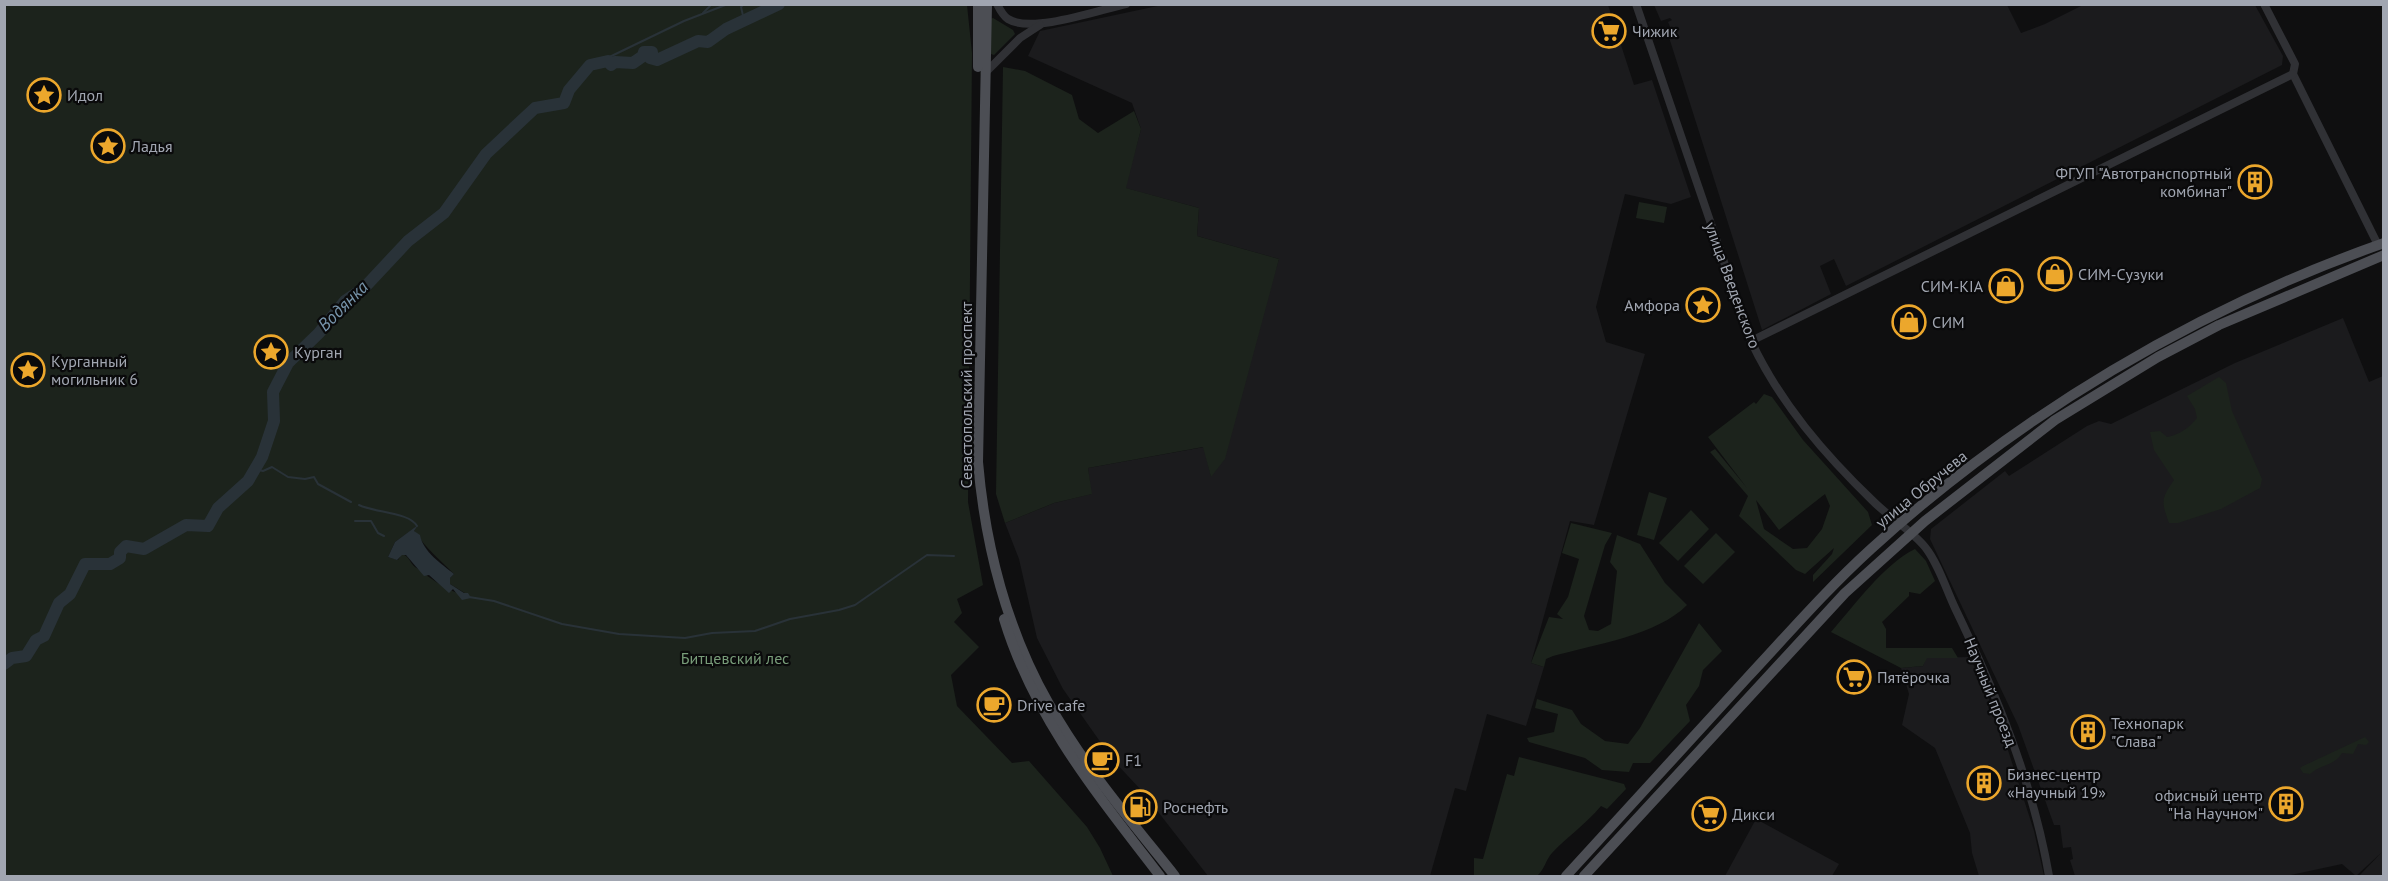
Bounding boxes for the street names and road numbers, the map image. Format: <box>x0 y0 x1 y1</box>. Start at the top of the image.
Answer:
street label: улица Введенского <box>1701 219 1765 351</box>
street label: Севастопольский проспект <box>956 301 976 488</box>
street label: улица Обручева <box>1871 446 1971 532</box>
street label: Научный проезд <box>1960 635 2022 750</box>

